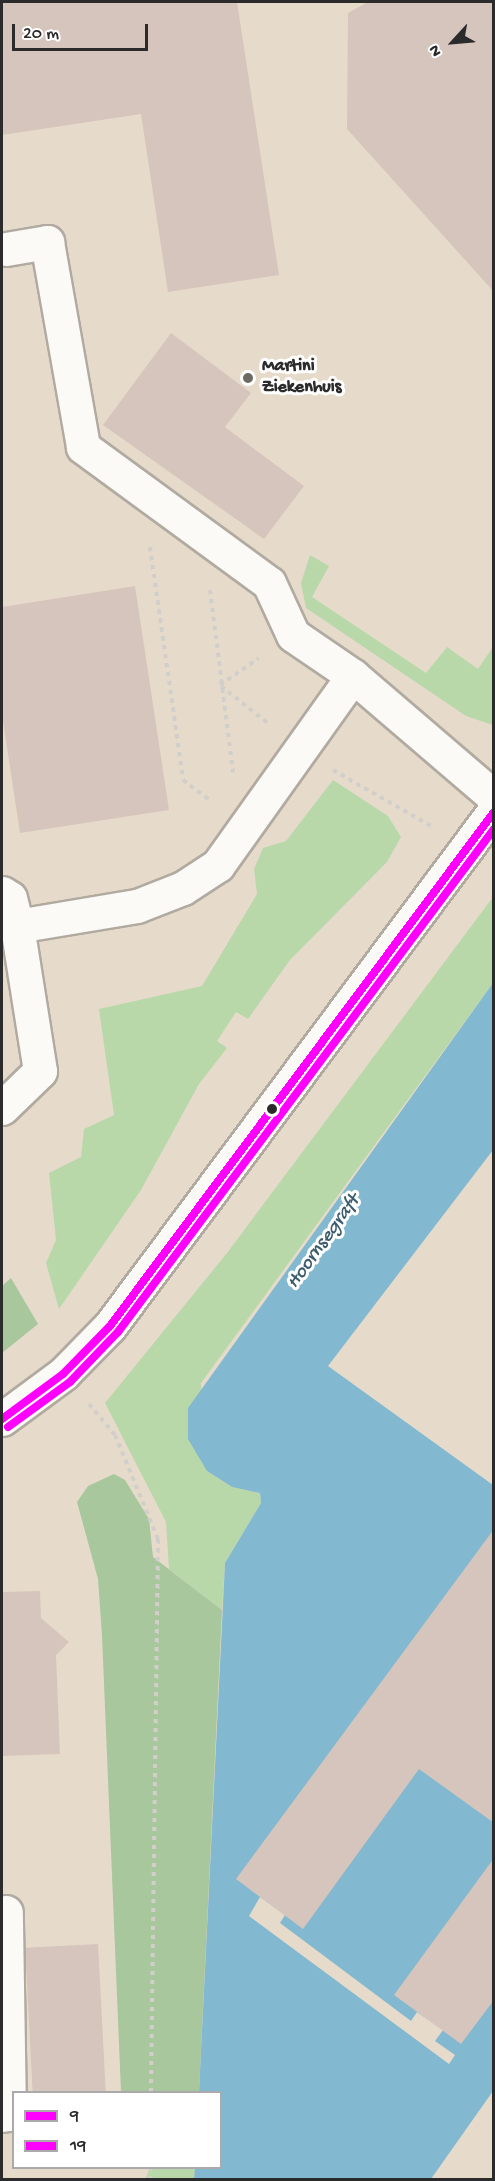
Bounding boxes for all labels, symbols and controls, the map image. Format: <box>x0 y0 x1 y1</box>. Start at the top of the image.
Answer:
scale bar <box>15 12 152 50</box>
north arrow <box>423 12 483 72</box>
text: 20 m <box>23 24 59 45</box>
text: N <box>426 41 447 59</box>
place label: Martini Ziekenhuis <box>262 357 341 400</box>
marker: Martini Ziekenhuis <box>239 369 257 387</box>
unlabelled marker <box>266 1103 278 1115</box>
water label: Hoornsegraft <box>282 1190 366 1294</box>
legend <box>12 2091 222 2169</box>
text: 9 <box>70 2106 79 2127</box>
text: 19 <box>70 2136 86 2157</box>

